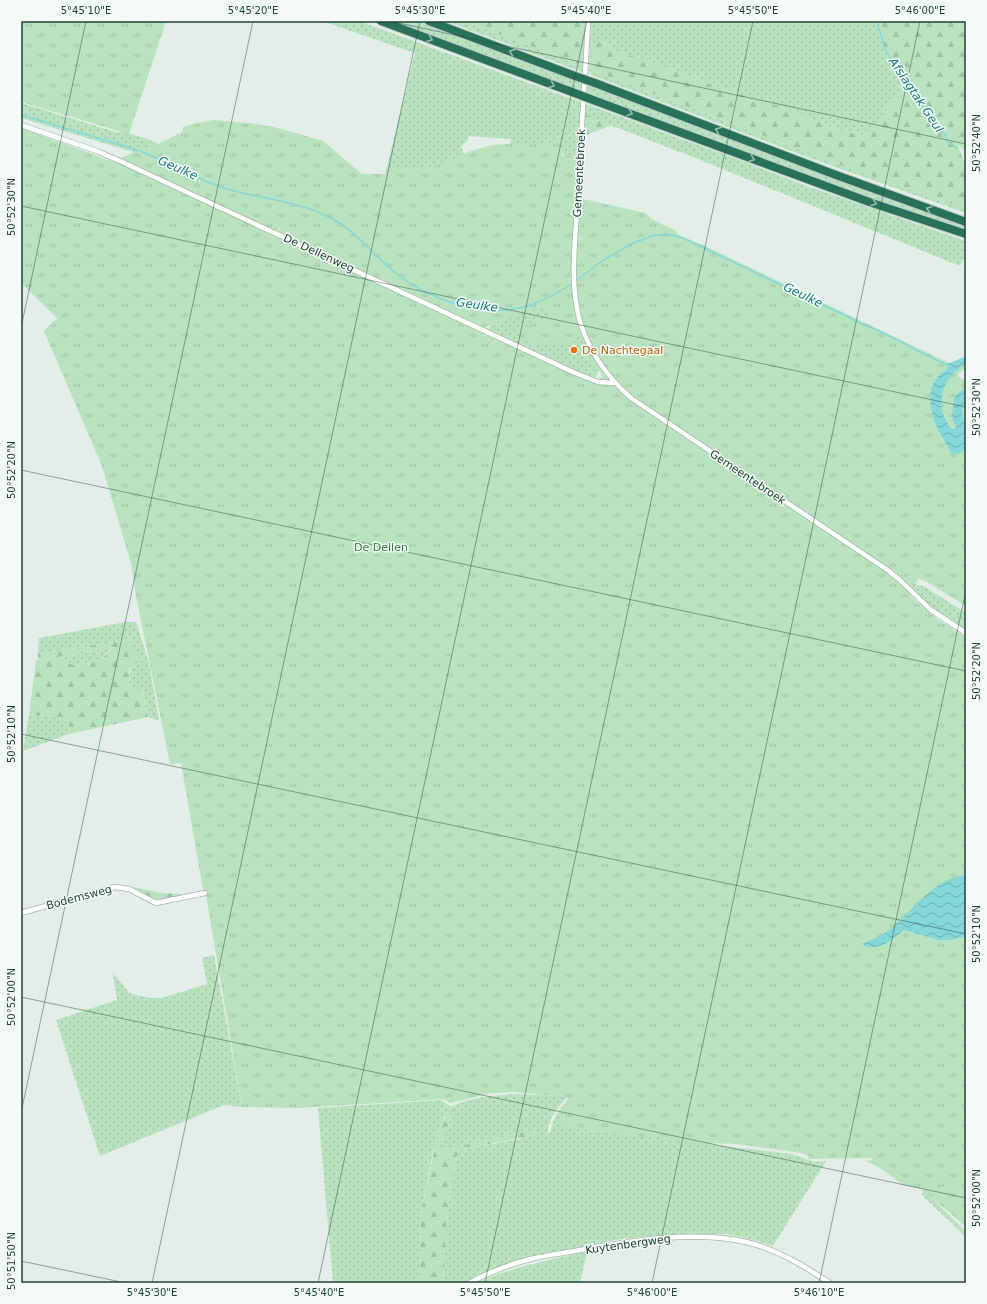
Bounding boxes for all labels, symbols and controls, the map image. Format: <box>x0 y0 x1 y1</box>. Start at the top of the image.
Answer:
text: 5°45'10"E <box>61 5 111 16</box>
text: 5°45'20"E <box>228 5 278 16</box>
text: 5°45'30"E <box>395 5 445 16</box>
text: 5°45'40"E <box>561 5 611 16</box>
text: 5°45'50"E <box>728 5 778 16</box>
text: 5°46'00"E <box>895 5 945 16</box>
one-way arrow <box>427 35 434 43</box>
one-way arrow <box>509 48 516 56</box>
water label: Afslagtak Geul <box>885 54 947 136</box>
one-way arrow <box>549 80 556 88</box>
one-way arrow <box>626 109 633 117</box>
text: 50°52'40"N <box>971 114 982 172</box>
one-way arrow <box>714 126 721 134</box>
street label: Gemeentebroek <box>571 128 588 218</box>
water label: Geulke <box>156 153 200 183</box>
one-way arrow <box>748 154 755 162</box>
text: 50°52'30"N <box>6 178 17 236</box>
one-way arrow <box>870 199 877 207</box>
one-way arrow <box>926 206 933 214</box>
street label: De Dellenweg <box>281 231 356 276</box>
water label: Geulke <box>781 280 825 310</box>
water label: Geulke <box>455 295 499 315</box>
place label: De Nachtegaal <box>582 344 663 357</box>
marker: De Nachtegaal <box>569 345 579 355</box>
text: 50°52'30"N <box>971 378 982 436</box>
text: 50°52'20"N <box>6 441 17 499</box>
street label: Gemeentebroek <box>707 447 789 508</box>
park label: De Dellen <box>354 541 408 554</box>
text: 50°52'20"N <box>971 642 982 700</box>
text: 50°52'10"N <box>6 705 17 763</box>
street label: Bodemsweg <box>45 883 113 912</box>
text: 50°52'10"N <box>971 905 982 963</box>
text: 50°52'00"N <box>6 968 17 1026</box>
text: 50°52'00"N <box>971 1169 982 1227</box>
text: 50°51'50"N <box>6 1232 17 1290</box>
street label: Kuytenbergweg <box>585 1232 672 1257</box>
text: 5°45'30"E <box>127 1287 177 1298</box>
text: 5°45'40"E <box>294 1287 344 1298</box>
text: 5°45'50"E <box>460 1287 510 1298</box>
text: 5°46'00"E <box>627 1287 677 1298</box>
text: 5°46'10"E <box>794 1287 844 1298</box>

